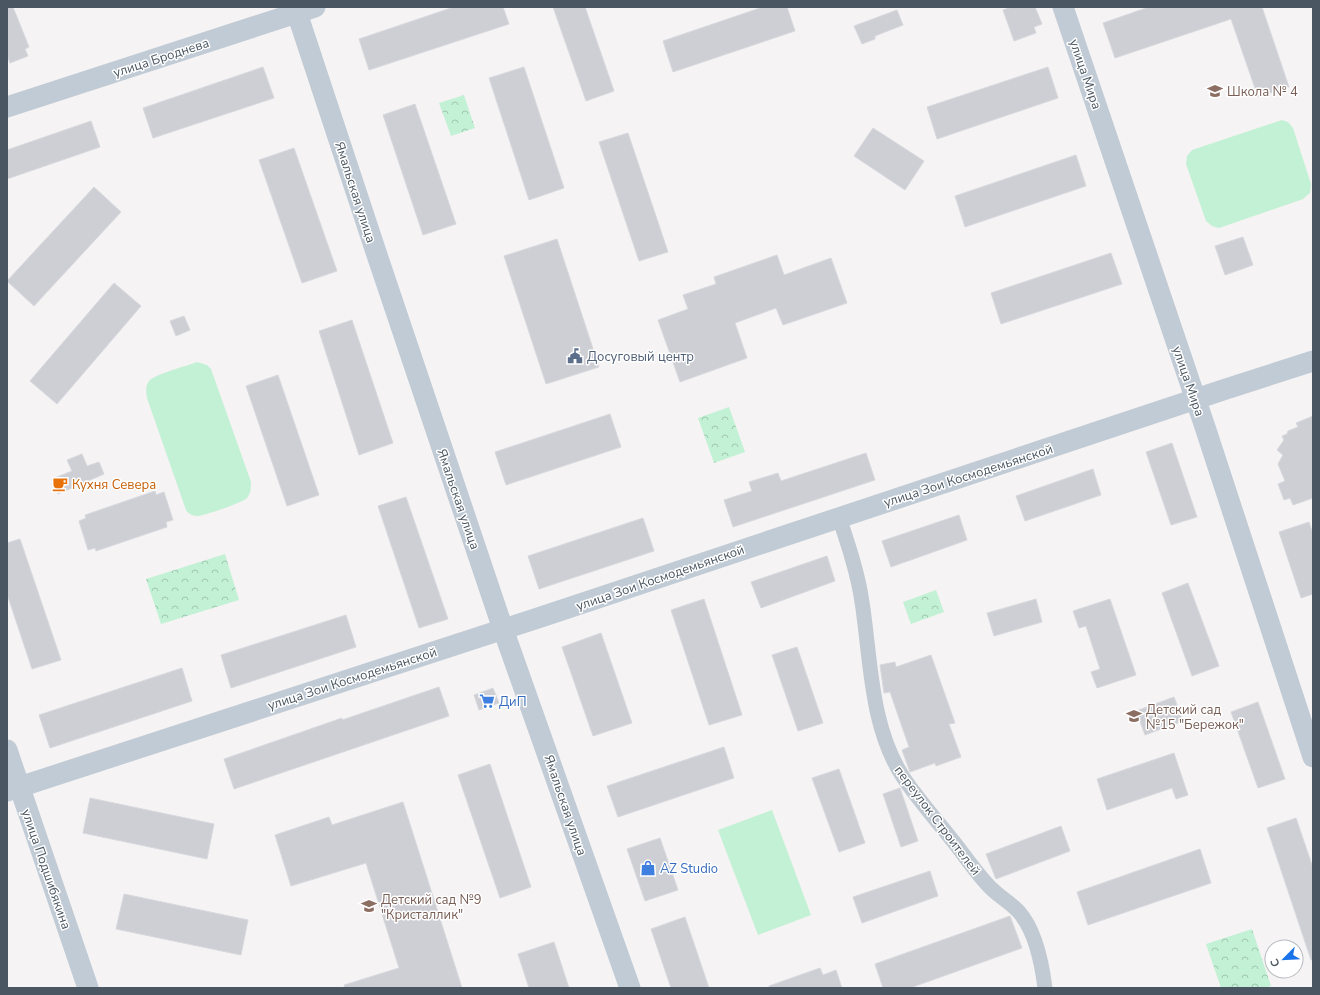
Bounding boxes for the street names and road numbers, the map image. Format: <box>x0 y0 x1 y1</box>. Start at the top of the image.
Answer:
street label: улица Броднева <box>111 34 212 82</box>
street label: улица Мира <box>1065 37 1105 112</box>
street label: Ямальская улица <box>330 139 380 245</box>
street label: улица Мира <box>1168 344 1208 419</box>
street label: улица Зои Космодемьянской <box>881 440 1055 512</box>
street label: Ямальская улица <box>432 447 484 552</box>
street label: улица Зои Космодемьянской <box>574 541 747 615</box>
street label: улица Зои Космодемьянской <box>265 643 439 715</box>
street label: Ямальская улица <box>539 753 591 858</box>
street label: переулок Строителей <box>890 762 984 879</box>
street label: улица Подшибякина <box>17 807 75 932</box>

